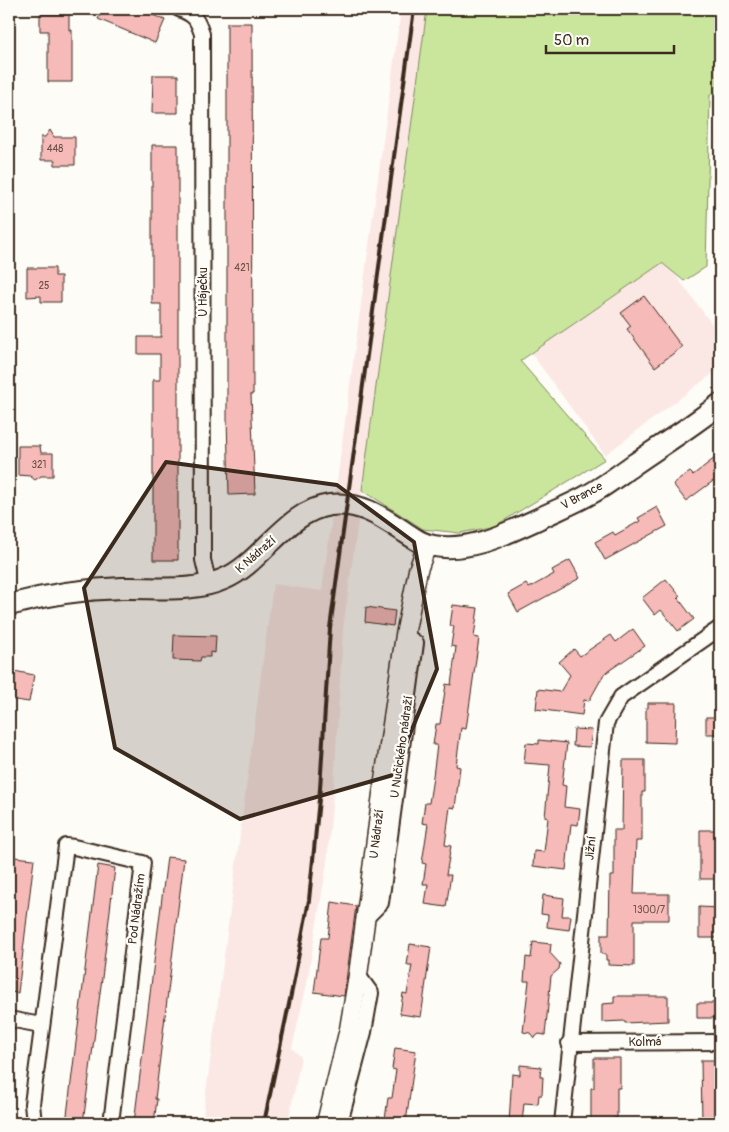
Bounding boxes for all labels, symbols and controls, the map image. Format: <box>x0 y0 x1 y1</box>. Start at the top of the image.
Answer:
scale bar <box>546 22 674 54</box>
text: 50 m <box>554 31 589 50</box>
house number: 448 <box>47 143 63 155</box>
house number: 421 <box>234 262 250 274</box>
street label: U Háječku <box>196 267 211 317</box>
house number: 25 <box>38 280 50 292</box>
house number: 321 <box>31 459 47 471</box>
street label: V Brance <box>559 479 605 513</box>
street label: K Nádraží <box>233 533 279 577</box>
street label: U Nučického nádraží <box>387 695 417 799</box>
street label: U Nádraží <box>367 808 387 860</box>
street label: Jižní <box>582 835 600 861</box>
street label: Pod Nádražím <box>125 872 149 945</box>
house number: 1300/7 <box>633 904 666 916</box>
street label: Kolmá <box>629 1035 662 1050</box>

